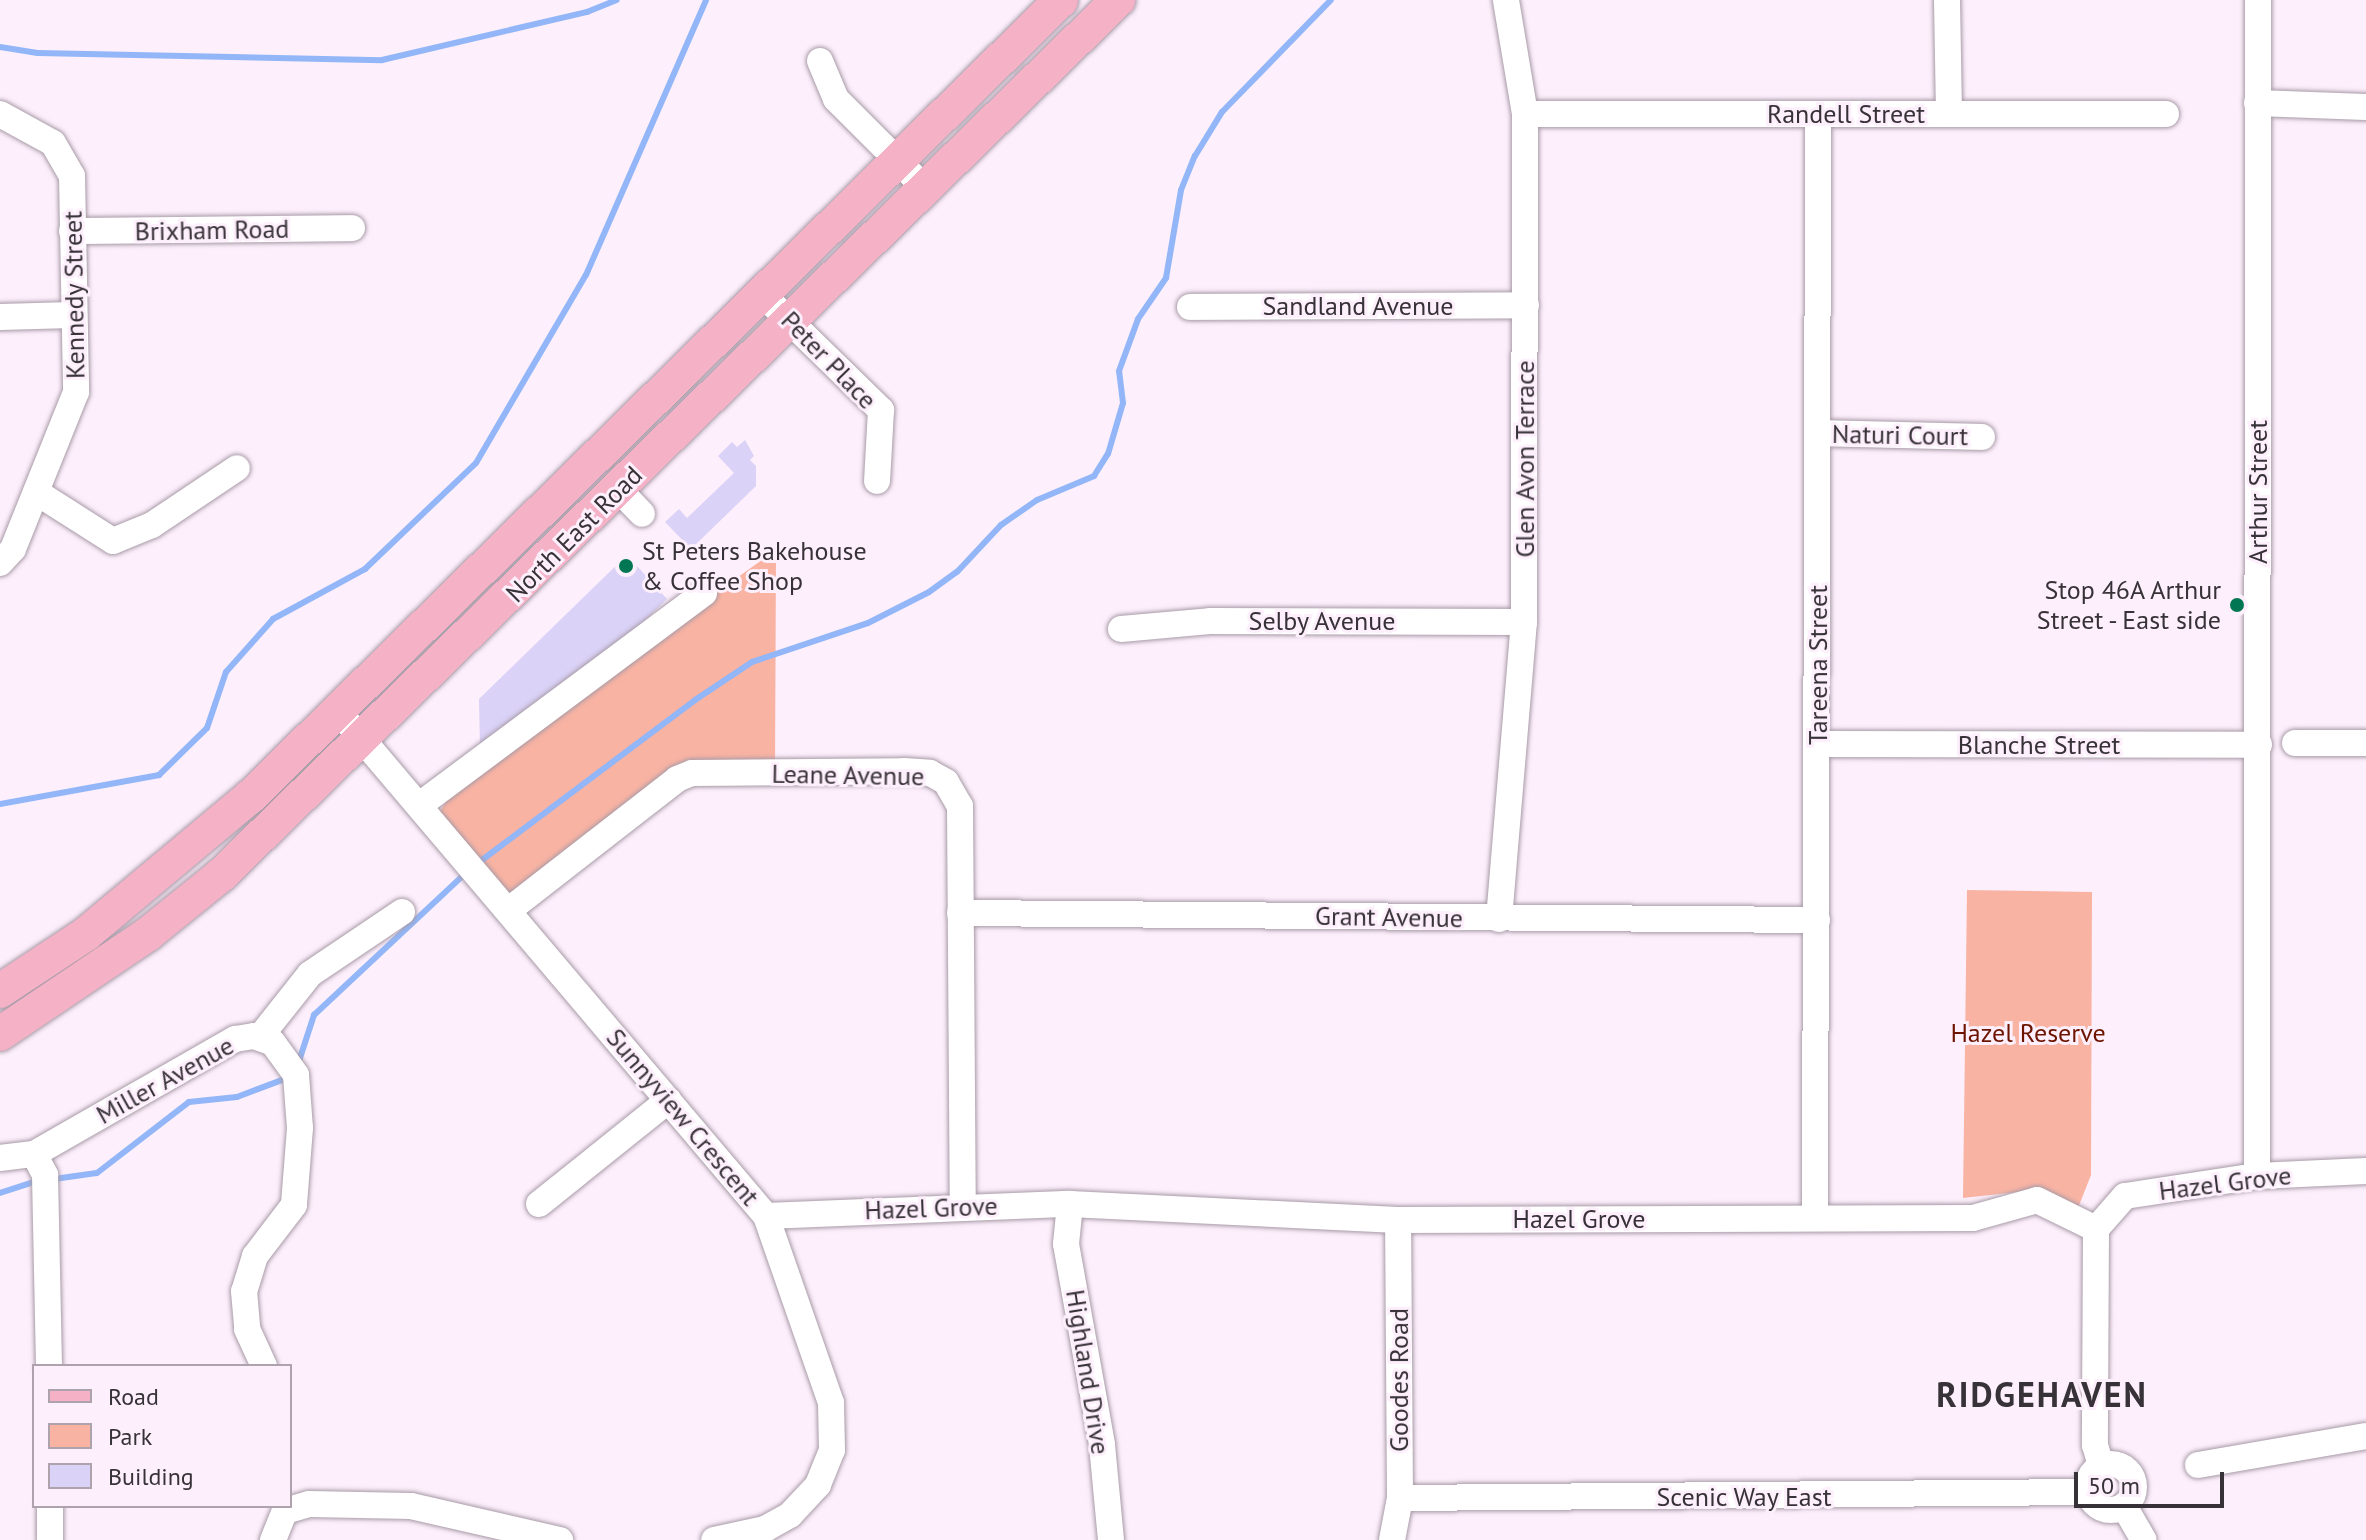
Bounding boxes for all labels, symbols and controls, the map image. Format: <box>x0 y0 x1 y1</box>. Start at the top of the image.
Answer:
street label: Randell Street <box>1767 98 1925 130</box>
street label: Kennedy Street <box>57 210 91 380</box>
street label: Brixham Road <box>134 213 290 247</box>
street label: Sandland Avenue <box>1262 290 1454 322</box>
street label: Peter Place <box>775 305 883 415</box>
street label: Glen Avon Terrace <box>1509 360 1541 558</box>
street label: Naturi Court <box>1832 418 1968 452</box>
street label: Arthur Street <box>2242 420 2274 564</box>
street label: North East Road <box>499 459 649 609</box>
place label: St Peters Bakehouse & Coffee Shop <box>642 535 867 596</box>
marker: St Peters Bakehouse & Coffee Shop <box>617 557 635 575</box>
place label: Stop 46A Arthur Street - East side <box>2033 574 2221 636</box>
street label: Tareena Street <box>1802 585 1834 745</box>
marker: Stop 46A Arthur Street - East side <box>2228 596 2246 614</box>
street label: Selby Avenue <box>1248 605 1396 637</box>
street label: Blanche Street <box>1958 729 2120 761</box>
street label: Leane Avenue <box>771 758 925 792</box>
street label: Grant Avenue <box>1314 900 1464 934</box>
park label: Hazel Reserve <box>1950 1017 2106 1049</box>
street label: Sunnyview Crescent <box>600 1022 766 1212</box>
street label: Miller Avenue <box>91 1029 239 1131</box>
street label: Hazel Grove <box>2157 1159 2293 1207</box>
street label: Hazel Grove <box>864 1190 998 1226</box>
street label: Hazel Grove <box>1512 1203 1646 1235</box>
street label: Highland Drive <box>1060 1287 1116 1457</box>
street label: Goodes Road <box>1383 1308 1415 1452</box>
legend <box>32 1364 292 1508</box>
district label: RIDGEHAVEN <box>1936 1375 2148 1415</box>
text: Road <box>108 1381 159 1412</box>
text: Park <box>108 1421 152 1452</box>
scale bar <box>2078 1456 2228 1506</box>
text: Building <box>108 1461 194 1492</box>
text: 50 m <box>2088 1470 2140 1501</box>
street label: Scenic Way East <box>1655 1481 1833 1513</box>

